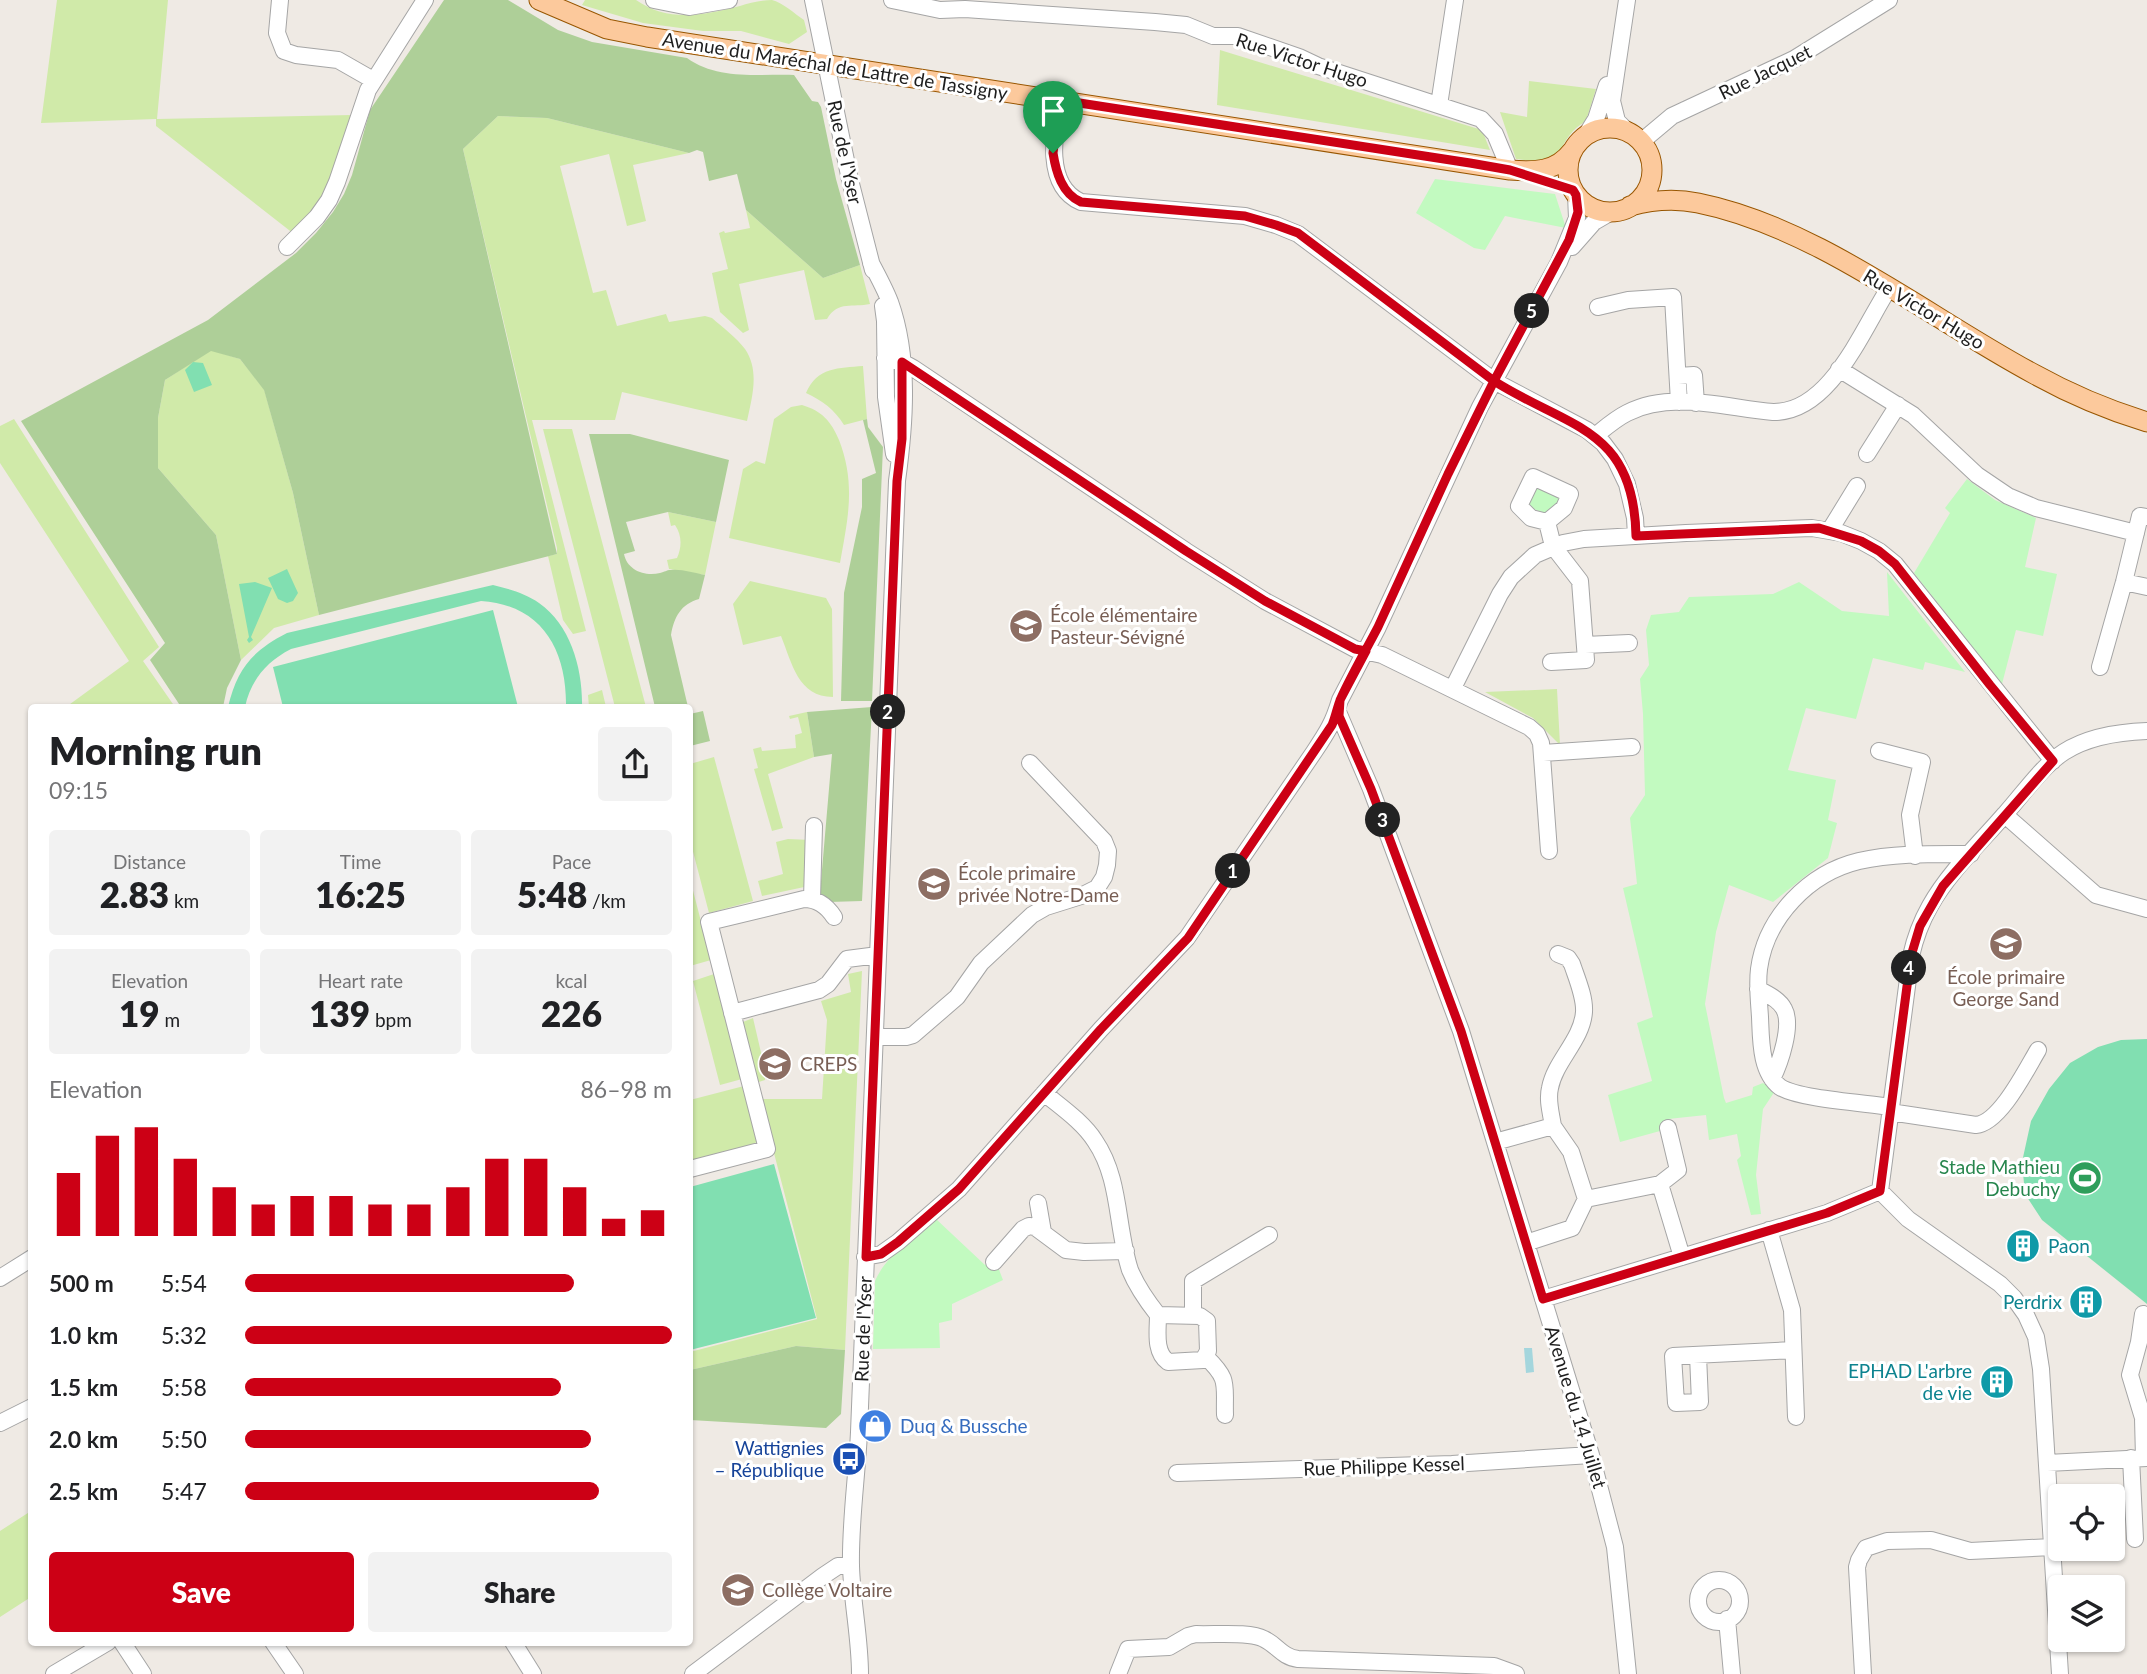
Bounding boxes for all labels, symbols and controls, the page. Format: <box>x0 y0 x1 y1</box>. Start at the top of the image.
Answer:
street label: Avenue du Maréchal de Lattre de Tassigny <box>661 27 1010 104</box>
street label: Rue Victor Hugo <box>1233 27 1371 92</box>
street label: Rue Jacquet <box>1715 39 1815 104</box>
pin <box>1023 81 1083 153</box>
icon: arrive <box>1034 92 1072 130</box>
street label: Rue de l'Yser <box>823 98 868 206</box>
street label: Rue Victor Hugo <box>1860 263 1989 354</box>
pin: 5 <box>1514 294 1550 328</box>
text: 5 <box>1526 299 1537 322</box>
place label: École élémentaire Pasteur-Sévigné <box>1050 603 1198 648</box>
school or university icon: École élémentaire Pasteur-Sévigné <box>1007 607 1045 645</box>
pin: 2 <box>870 694 906 730</box>
text: 2 <box>882 700 893 723</box>
text: Morning run <box>49 727 262 773</box>
button: share <box>598 727 672 801</box>
text: 09:15 <box>49 776 108 804</box>
pin: 3 <box>1366 802 1400 838</box>
text: 3 <box>1377 808 1388 831</box>
text: Distance <box>113 850 186 873</box>
text: Time <box>340 850 381 873</box>
text: Pace <box>552 850 591 873</box>
pin: 1 <box>1216 854 1250 888</box>
text: 1 <box>1227 859 1238 882</box>
place label: École primaire privée Notre-Dame <box>958 861 1119 906</box>
school or university icon: École primaire privée Notre-Dame <box>915 865 953 903</box>
text: 2.83 <box>100 873 169 915</box>
text: 16:25 <box>315 873 406 915</box>
text: 5:48 <box>517 873 587 915</box>
text: km <box>169 889 199 912</box>
text: /km <box>587 889 626 912</box>
school or university icon: École primaire George Sand <box>1987 925 2025 963</box>
pin: 4 <box>1892 950 1926 986</box>
text: 4 <box>1903 956 1914 979</box>
place label: École primaire George Sand <box>1947 965 2065 1010</box>
text: Elevation <box>111 969 188 992</box>
text: Heart rate <box>318 969 403 992</box>
text: kcal <box>555 969 588 992</box>
text: 19 <box>119 992 160 1034</box>
text: 139 <box>309 992 370 1034</box>
text: 226 <box>541 992 602 1034</box>
text: m <box>160 1008 180 1031</box>
text: bpm <box>370 1008 412 1031</box>
school or university icon: CREPS <box>756 1045 794 1083</box>
place label: CREPS <box>800 1052 857 1075</box>
text: Elevation <box>49 1075 142 1103</box>
text: 86–98 m <box>580 1075 672 1103</box>
place label: Stade Mathieu Debuchy <box>1939 1155 2060 1200</box>
sports icon: Stade Mathieu Debuchy <box>2066 1159 2104 1197</box>
building icon: Paon <box>2004 1227 2042 1265</box>
place label: Paon <box>2048 1234 2090 1257</box>
text: 500 m <box>49 1269 114 1297</box>
text: 5:54 <box>161 1269 207 1297</box>
street label: Rue de l'Yser <box>849 1276 876 1382</box>
building icon: Perdrix <box>2067 1283 2105 1321</box>
place label: Perdrix <box>2003 1290 2063 1313</box>
text: 1.0 km <box>49 1321 118 1349</box>
text: 5:32 <box>161 1321 207 1349</box>
street label: Avenue du 14 Juillet <box>1541 1323 1612 1491</box>
place label: EPHAD L'arbre de vie <box>1848 1359 1972 1404</box>
building icon: EPHAD L'arbre de vie <box>1978 1363 2016 1401</box>
text: 1.5 km <box>49 1373 118 1401</box>
text: 5:58 <box>161 1373 207 1401</box>
shop icon: Duq & Bussche <box>856 1407 894 1445</box>
place label: Duq & Bussche <box>900 1414 1028 1437</box>
text: 2.0 km <box>49 1425 118 1453</box>
text: 5:50 <box>161 1425 207 1453</box>
place label: Wattignies – République <box>715 1436 824 1481</box>
bus stop icon: Wattignies – République <box>830 1440 868 1478</box>
street label: Rue Philippe Kessel <box>1303 1451 1465 1480</box>
text: 2.5 km <box>49 1477 118 1505</box>
text: 5:47 <box>161 1477 207 1505</box>
map controls <box>2048 1484 2125 1652</box>
button: locate <box>2048 1484 2125 1561</box>
button: Save <box>49 1552 354 1632</box>
button: Share <box>368 1552 672 1632</box>
school or university icon: Collège Voltaire <box>719 1571 757 1609</box>
button: layers <box>2048 1575 2125 1652</box>
place label: Collège Voltaire <box>762 1578 892 1601</box>

